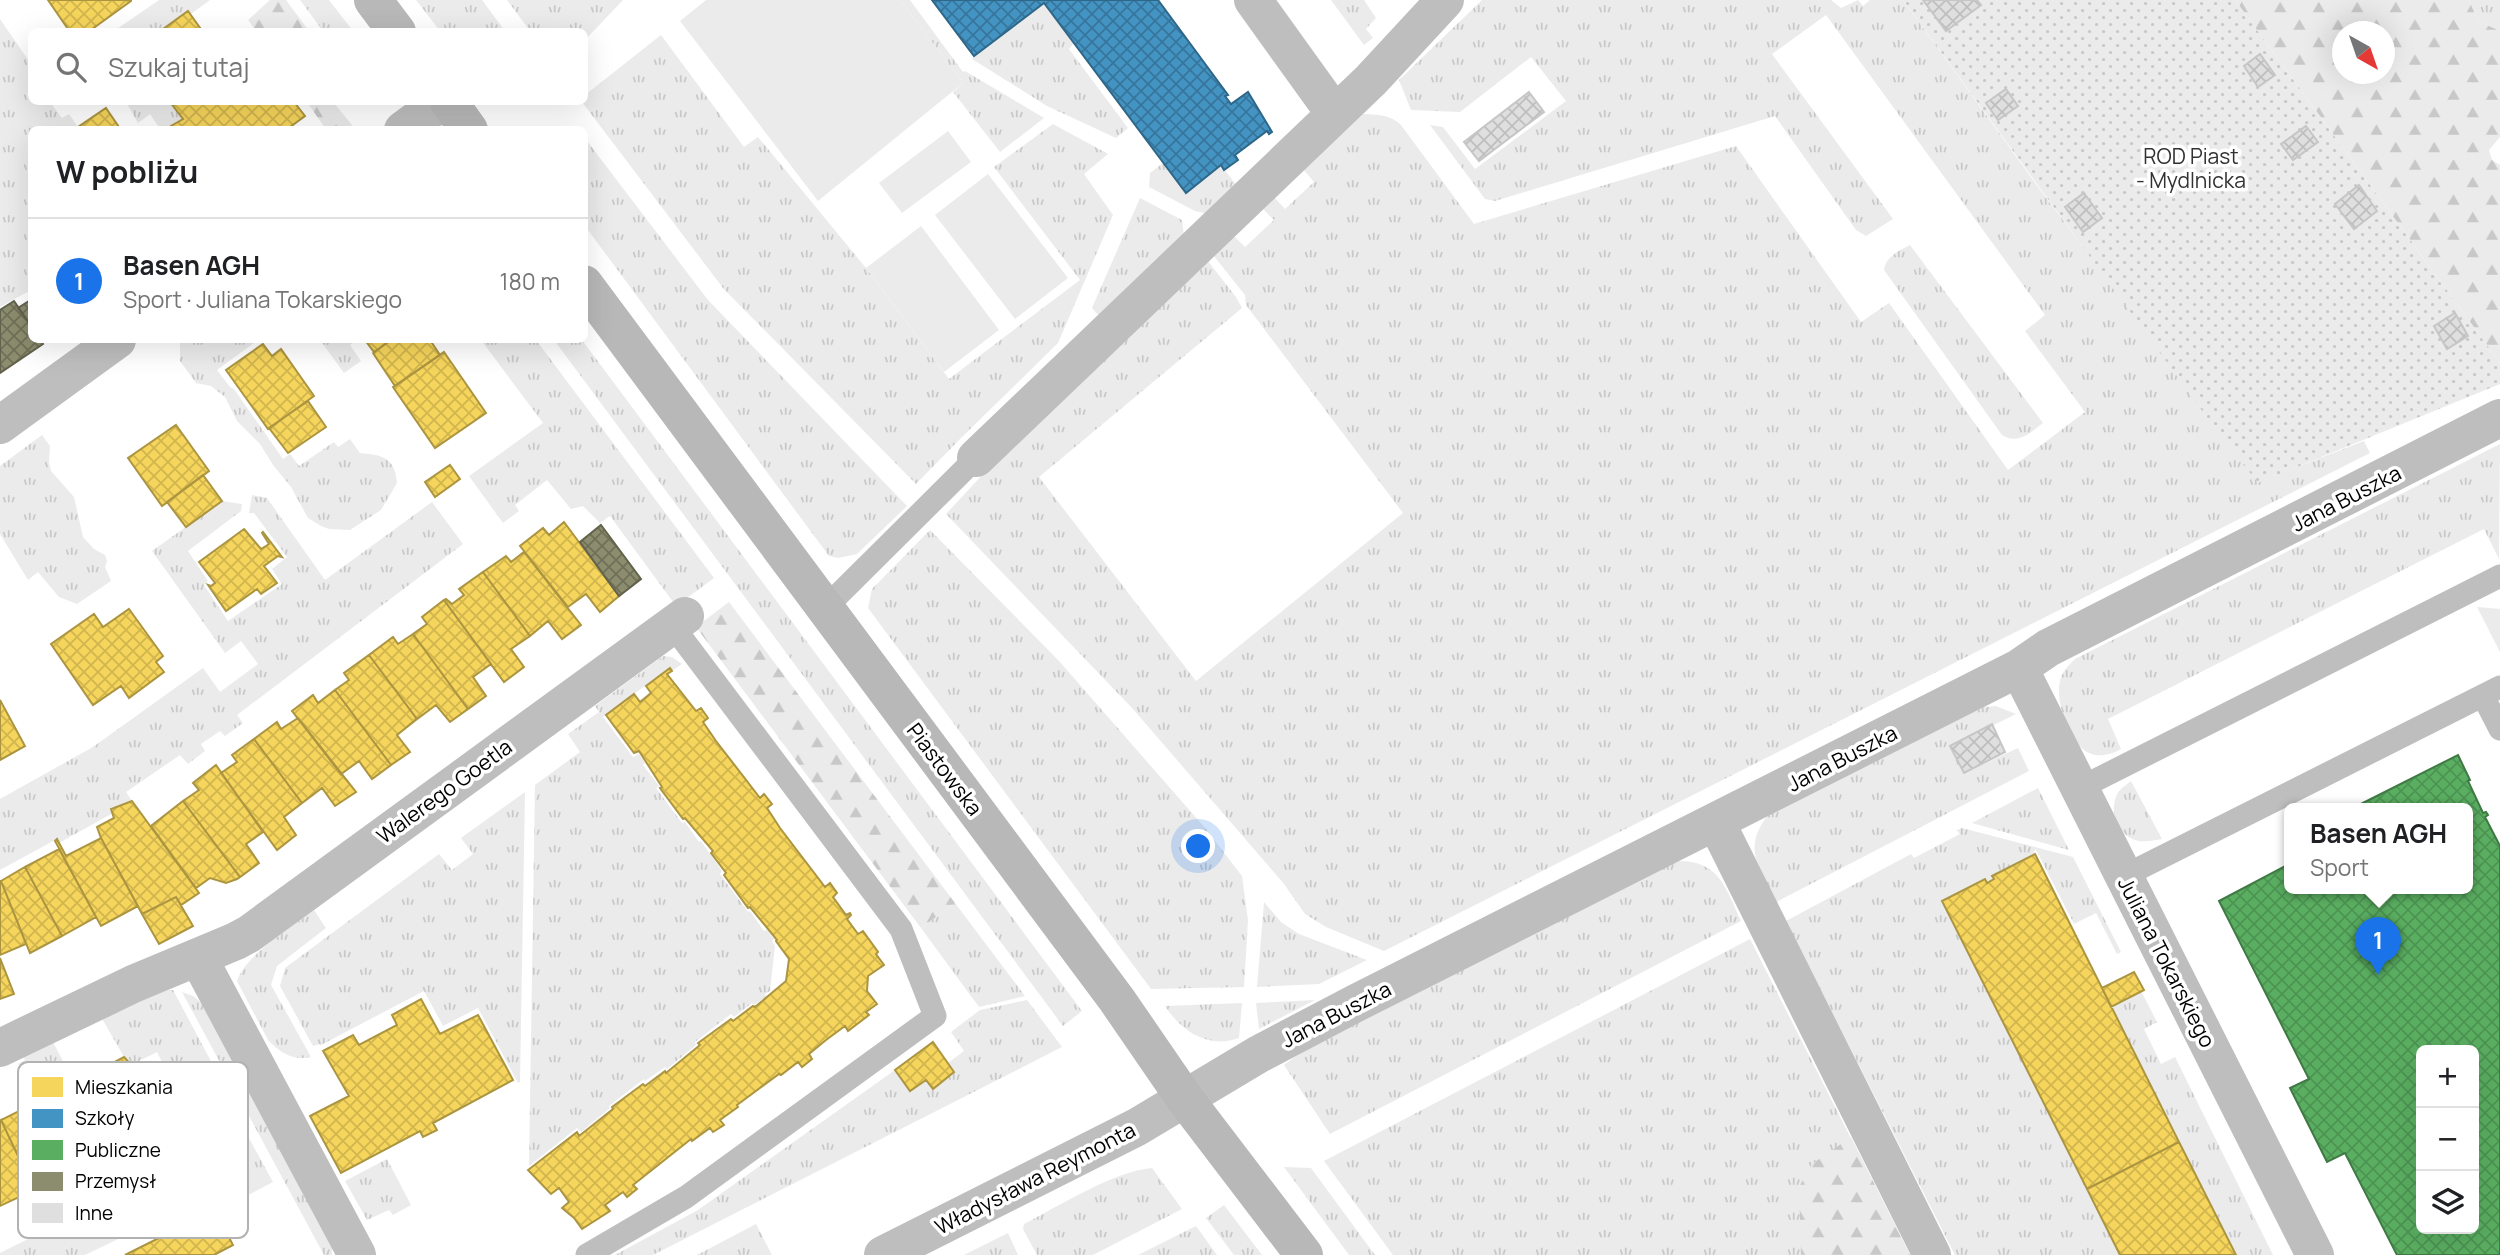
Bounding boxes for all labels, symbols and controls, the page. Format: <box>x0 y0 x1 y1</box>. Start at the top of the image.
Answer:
north arrow <box>2332 21 2395 84</box>
search box <box>28 28 588 105</box>
icon: search <box>52 48 90 86</box>
text: Szukaj tutaj <box>108 49 250 85</box>
park label: ROD Piast - Mydlnicka <box>2136 142 2246 194</box>
text: W pobliżu <box>56 151 198 192</box>
text: Basen AGH <box>123 247 260 283</box>
text: 1 <box>74 265 84 297</box>
text: 180 m <box>500 265 560 297</box>
text: Sport · Juliana Tokarskiego <box>123 283 402 315</box>
street label: Jana Buszka <box>2286 458 2406 538</box>
street label: Piastowska <box>901 717 989 821</box>
street label: Jana Buszka <box>1782 718 1902 798</box>
street label: Walerego Goetla <box>371 732 517 850</box>
popup <box>2284 803 2473 894</box>
text: Basen AGH <box>2310 815 2447 851</box>
your location <box>1181 829 1215 863</box>
text: Sport <box>2310 851 2369 883</box>
street label: Juliana Tokarskiego <box>2112 872 2222 1052</box>
pin: 1 <box>2355 917 2401 975</box>
street label: Jana Buszka <box>1276 974 1396 1054</box>
map controls <box>2416 1045 2479 1234</box>
button: + <box>2416 1045 2479 1108</box>
legend <box>18 1062 248 1238</box>
text: Mieszkania <box>75 1074 173 1100</box>
text: Szkoły <box>75 1105 134 1131</box>
button: − <box>2416 1108 2479 1171</box>
street label: Władysława Reymonta <box>930 1115 1140 1241</box>
text: Publiczne <box>75 1137 161 1163</box>
text: Przemysł <box>75 1168 156 1194</box>
button: layers <box>2416 1171 2479 1234</box>
text: Inne <box>75 1200 113 1226</box>

